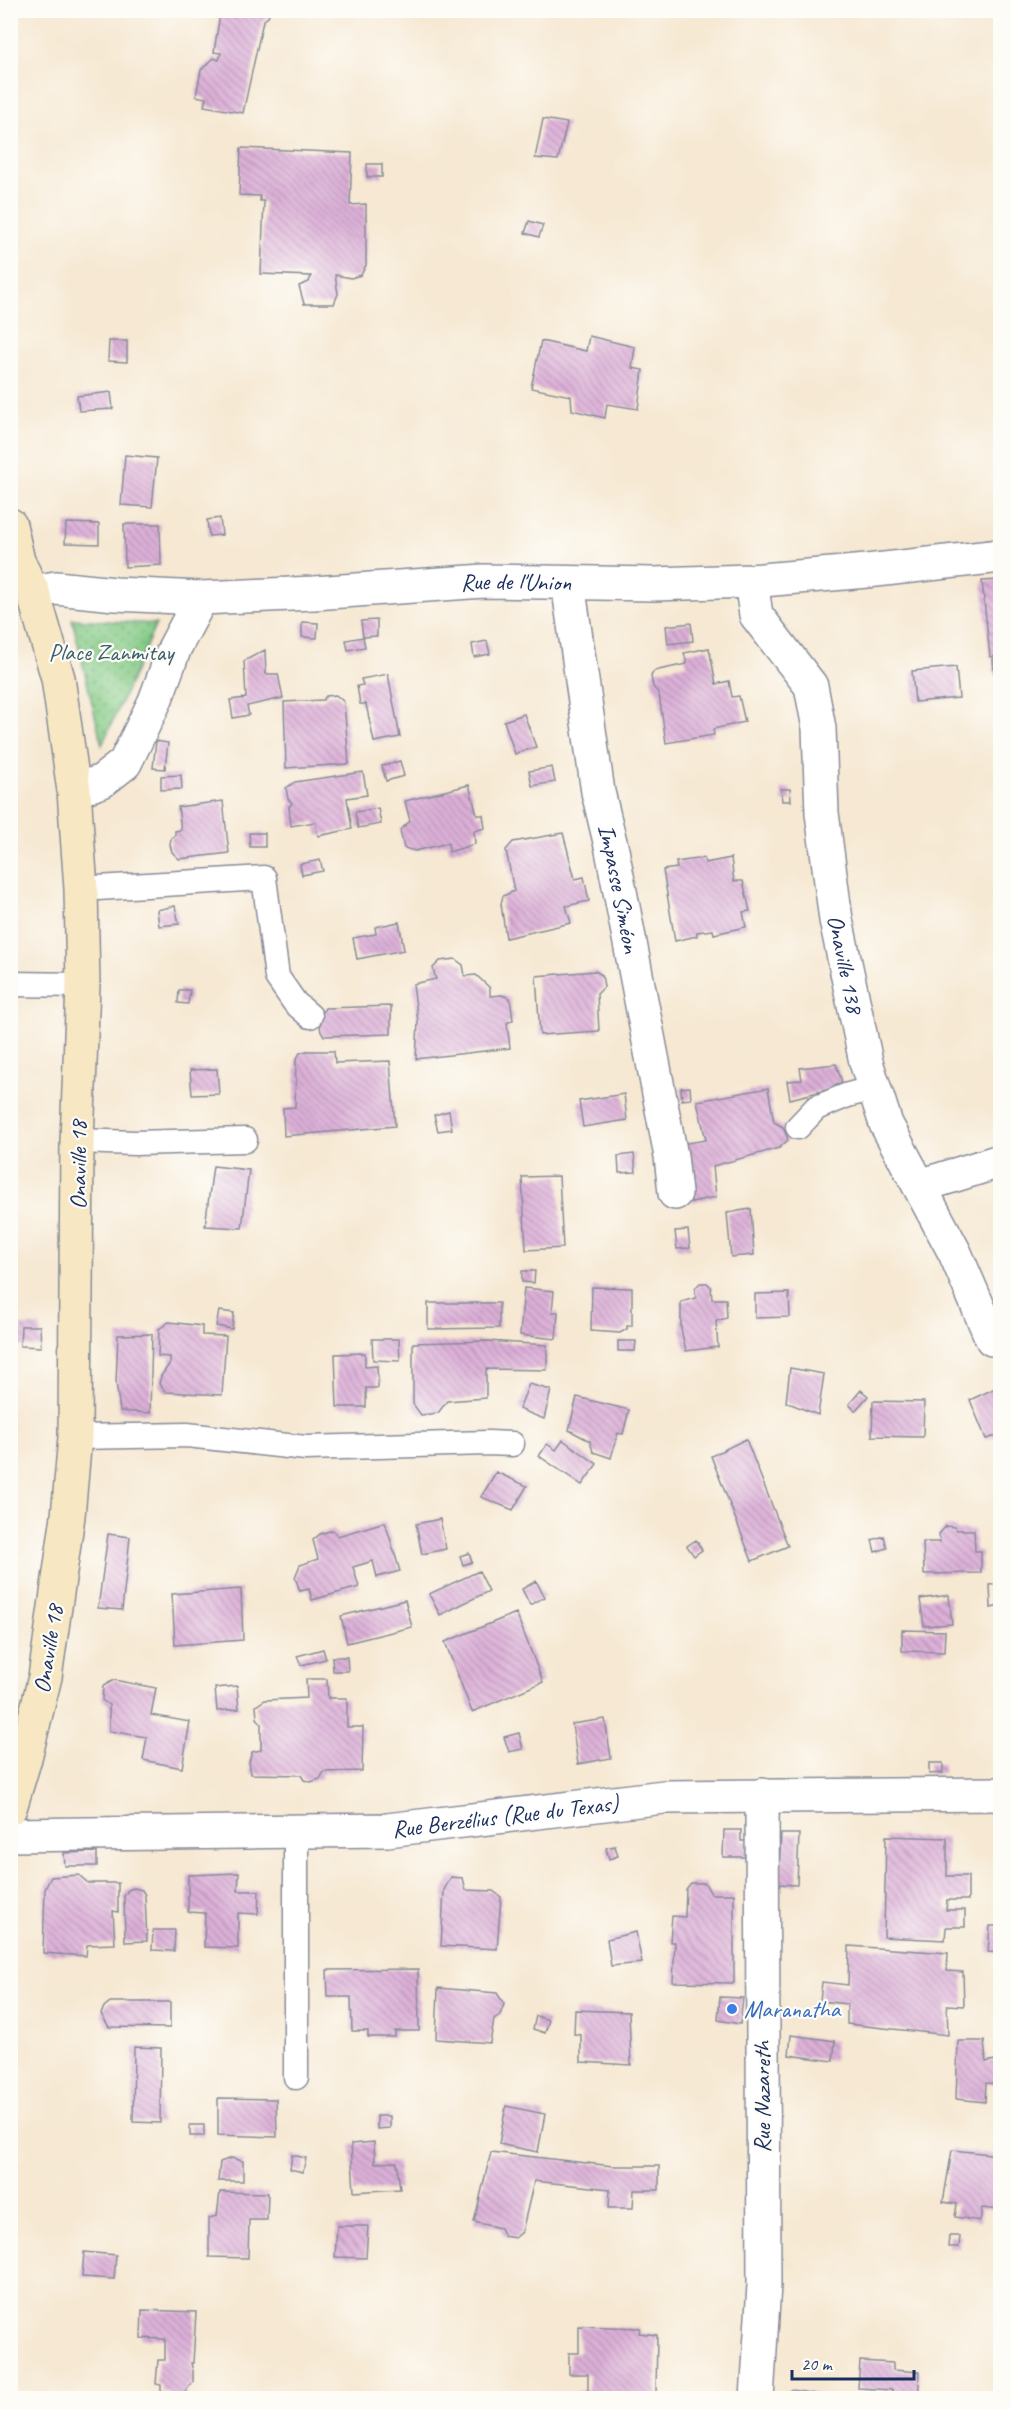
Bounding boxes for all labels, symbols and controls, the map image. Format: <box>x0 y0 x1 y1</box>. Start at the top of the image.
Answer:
street label: Rue de l'Union <box>459 566 572 598</box>
park label: Place Zanmitay <box>49 637 175 667</box>
street label: Impasse Siméon <box>591 821 647 957</box>
street label: Onaville 138 <box>820 912 871 1018</box>
street label: Onaville 18 <box>63 1118 93 1209</box>
street label: Onaville 18 <box>26 1601 70 1695</box>
street label: Rue Berzélius (Rue du Texas) <box>390 1787 621 1844</box>
place label: Maranatha <box>744 1994 842 2024</box>
marker: Maranatha <box>725 2002 739 2016</box>
street label: Rue Nazareth <box>747 2039 777 2153</box>
scale bar <box>792 2343 914 2381</box>
text: 20 m <box>801 2353 834 2375</box>

